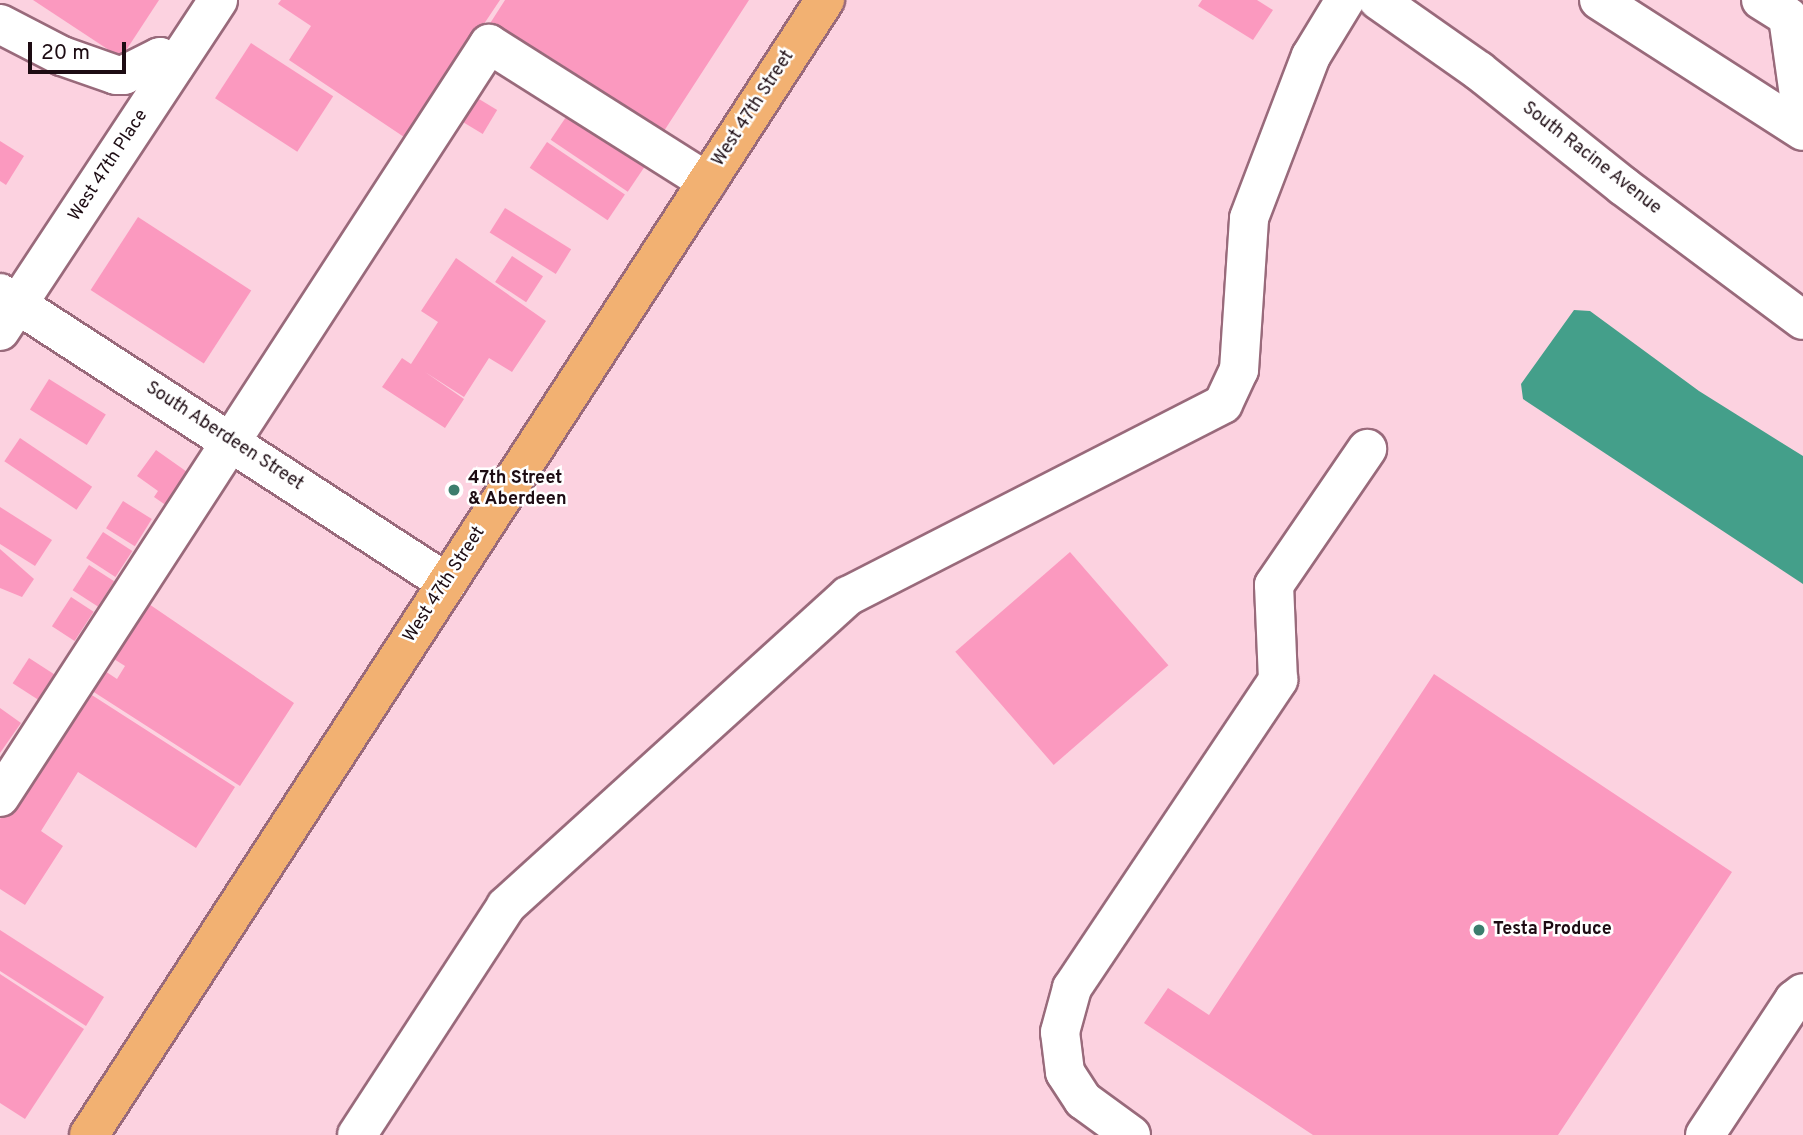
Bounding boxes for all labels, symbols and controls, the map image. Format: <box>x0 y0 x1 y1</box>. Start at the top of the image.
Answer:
scale bar <box>32 28 130 72</box>
text: 20 m <box>41 40 90 67</box>
street label: West 47th Street <box>709 47 799 171</box>
street label: South Racine Avenue <box>1517 98 1665 220</box>
street label: West 47th Place <box>65 106 153 226</box>
street label: South Aberdeen Street <box>141 378 307 496</box>
place label: 47th Street & Aberdeen <box>468 469 567 512</box>
marker: 47th Street & Aberdeen <box>446 482 462 498</box>
street label: West 47th Street <box>400 523 490 647</box>
place label: Testa Produce <box>1493 919 1612 941</box>
marker: Testa Produce <box>1471 922 1487 938</box>

